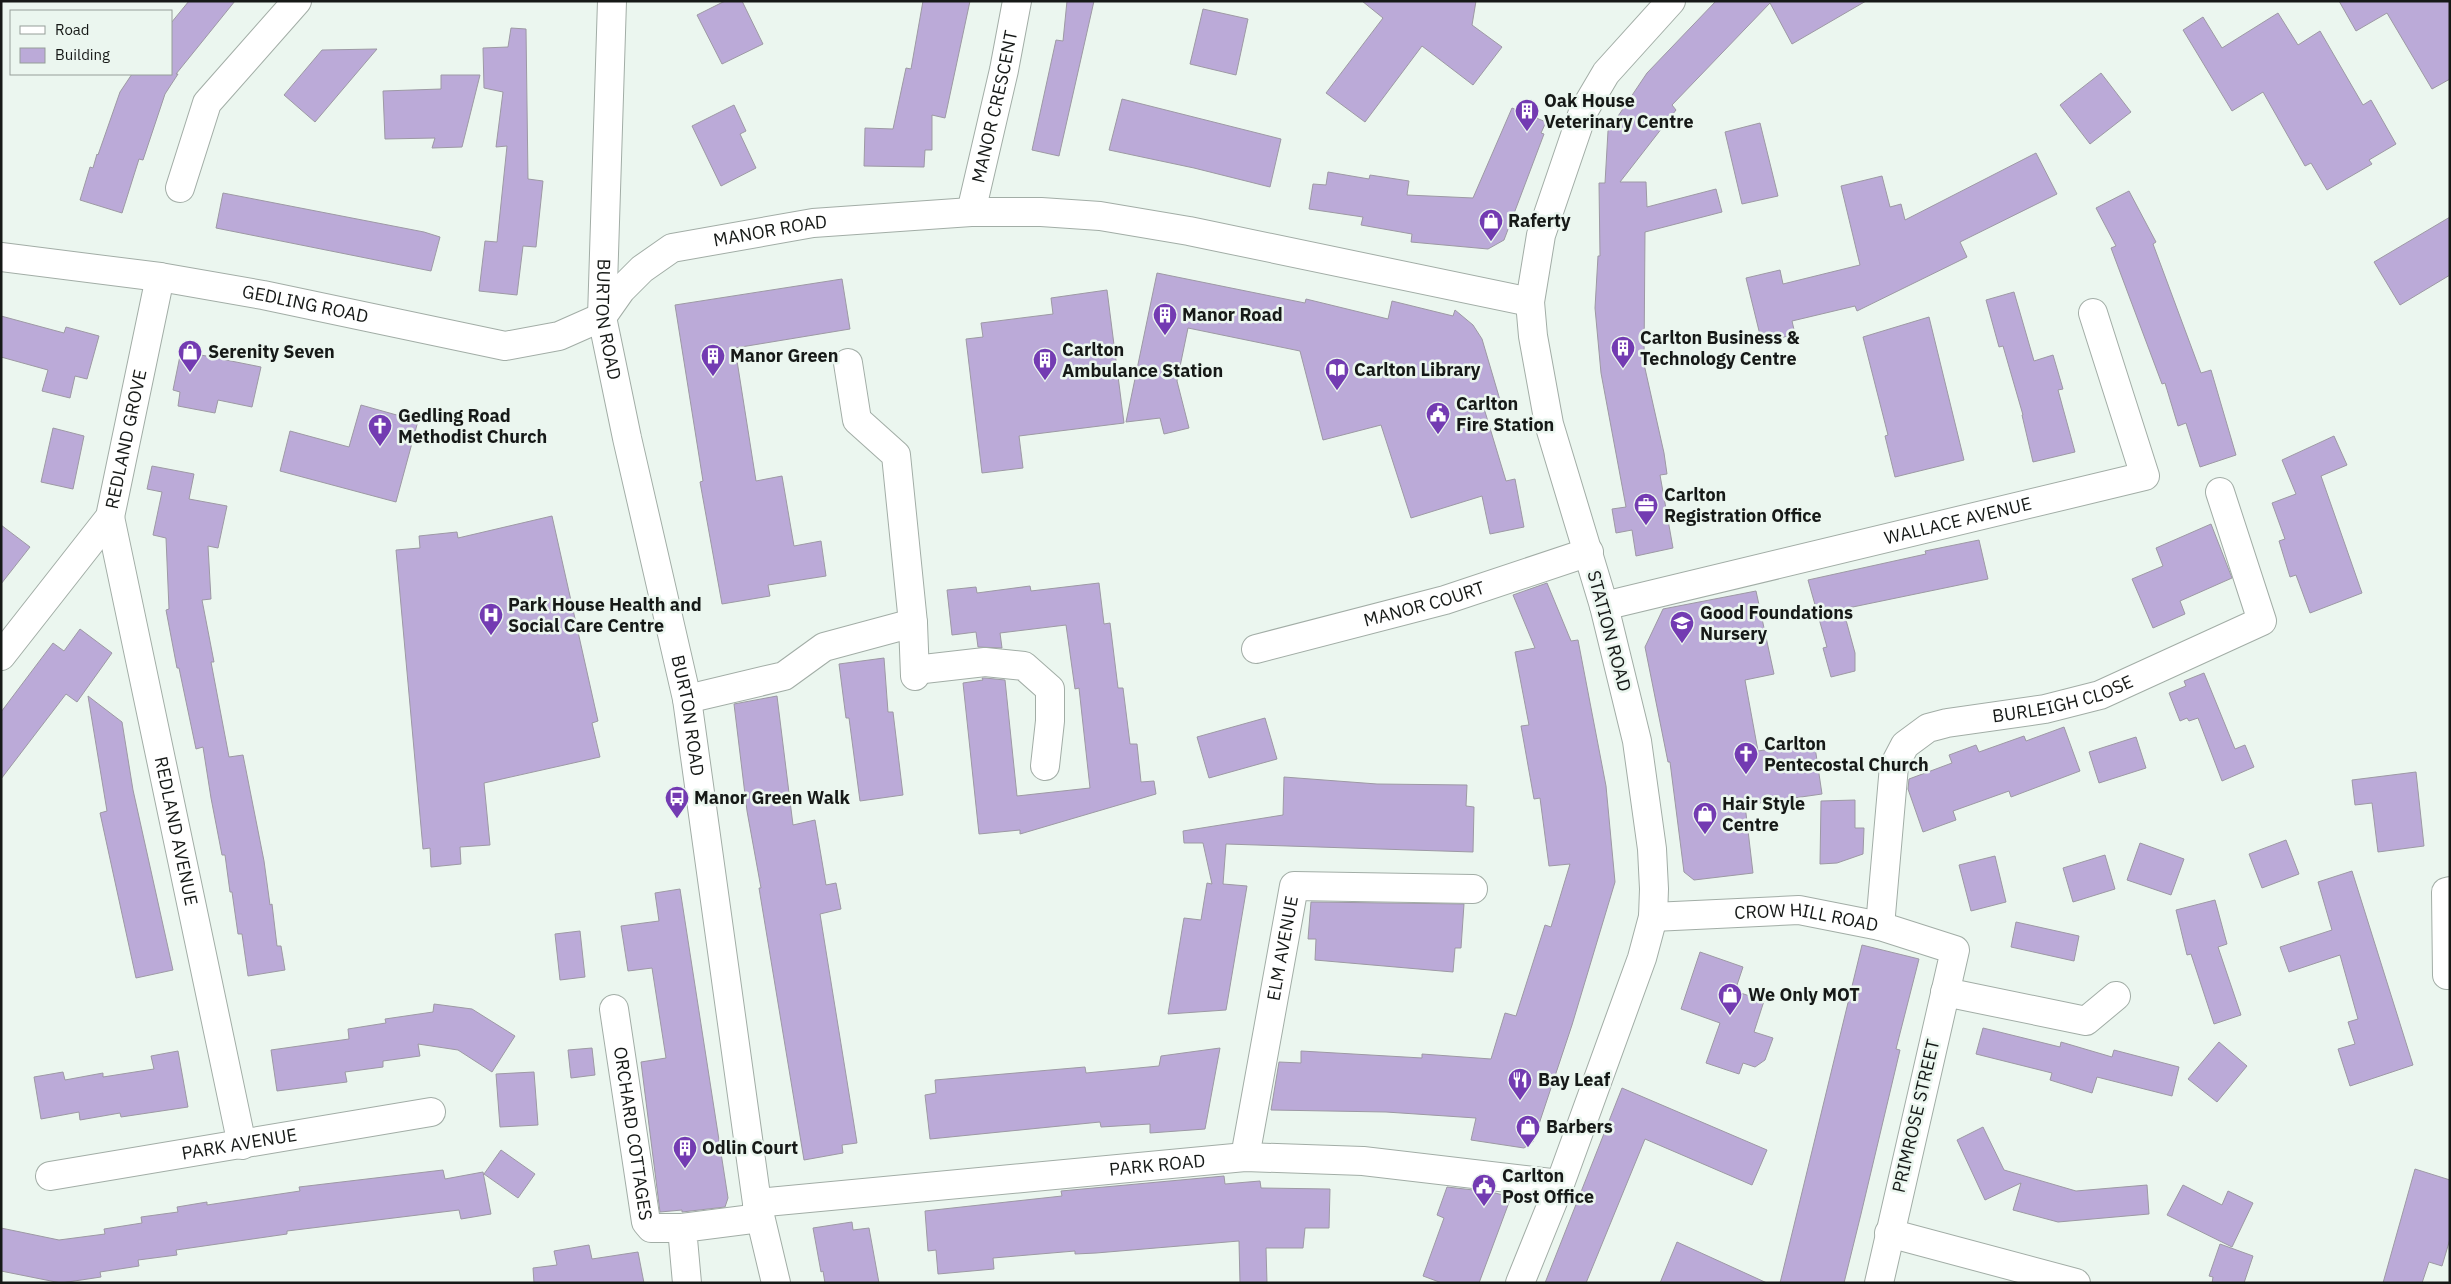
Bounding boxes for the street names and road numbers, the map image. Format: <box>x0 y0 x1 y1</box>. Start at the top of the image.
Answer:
street label: MANOR CRESCENT <box>966 28 1022 185</box>
street label: MANOR ROAD <box>711 210 828 251</box>
street label: BURTON ROAD <box>591 258 627 382</box>
street label: GEDLING ROAD <box>240 280 370 328</box>
street label: REDLAND GROVE <box>100 367 151 511</box>
street label: WALLACE AVENUE <box>1882 492 2034 549</box>
street label: STATION ROAD <box>1582 568 1637 694</box>
street label: MANOR COURT <box>1361 576 1487 632</box>
street label: BURTON ROAD <box>666 653 710 777</box>
street label: BURLEIGH CLOSE <box>1991 669 2137 727</box>
street label: REDLAND AVENUE <box>150 754 203 908</box>
street label: ELM AVENUE <box>1261 894 1303 1003</box>
street label: CROW HILL ROAD <box>1734 898 1880 936</box>
street label: PRIMROSE STREET <box>1887 1037 1944 1195</box>
street label: ORCHARD COTTAGES <box>609 1045 658 1222</box>
street label: PARK AVENUE <box>180 1123 299 1165</box>
street label: PARK ROAD <box>1108 1149 1206 1181</box>

